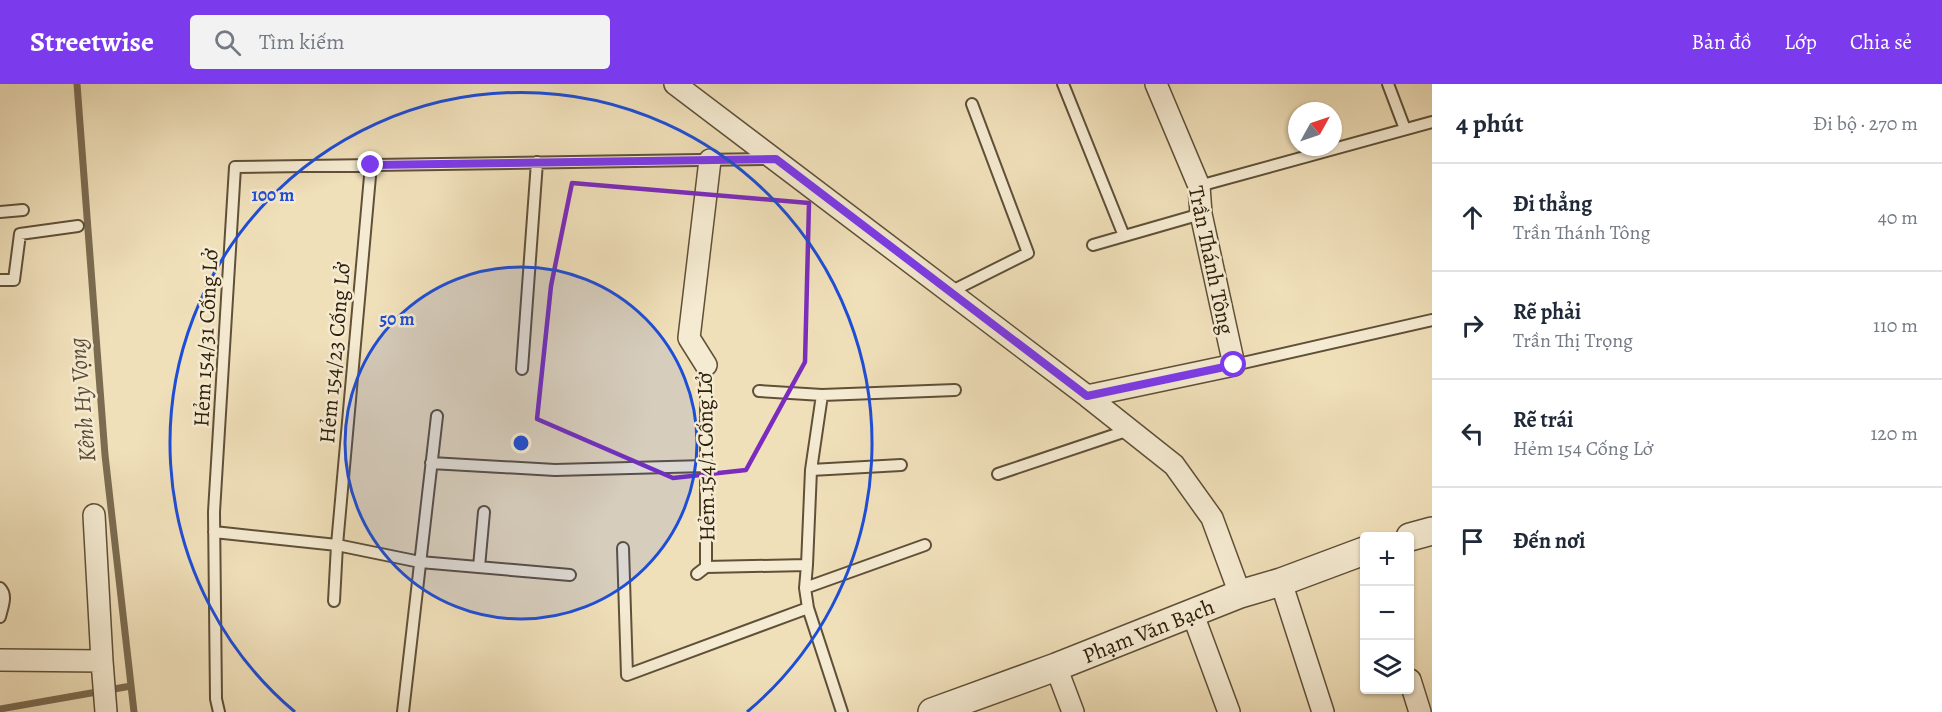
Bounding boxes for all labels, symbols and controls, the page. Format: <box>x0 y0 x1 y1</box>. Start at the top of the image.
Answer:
search box <box>190 15 610 69</box>
text: Streetwise <box>30 23 154 61</box>
icon: search <box>211 26 244 59</box>
text: Tìm kiếm <box>259 27 344 57</box>
text: Bản đồ <box>1692 28 1751 56</box>
text: Lớp <box>1784 28 1817 56</box>
text: Chia sẻ <box>1850 28 1912 56</box>
north arrow <box>1288 102 1342 156</box>
text: 4 phút <box>1456 106 1524 141</box>
text: Đi bộ · 270 m <box>1813 110 1918 137</box>
route end <box>357 151 383 177</box>
text: 100 m <box>252 183 294 207</box>
street label: Trần Thánh Tông <box>1181 183 1241 337</box>
text: Đi thẳng <box>1513 189 1592 219</box>
icon: ahead <box>1456 201 1489 234</box>
text: 40 m <box>1878 204 1918 231</box>
text: Trần Thánh Tông <box>1513 219 1650 246</box>
street label: Hẻm 154/31 Cống Lở <box>186 248 226 428</box>
street label: Hẻm 154/23 Cống Lở <box>312 261 358 445</box>
text: Rẽ phải <box>1513 297 1581 327</box>
text: 50 m <box>380 307 414 331</box>
icon: right <box>1456 309 1489 342</box>
text: 110 m <box>1873 312 1918 339</box>
text: Trần Thị Trọng <box>1513 327 1633 354</box>
water label: Kênh Hy Vọng <box>61 336 103 464</box>
route start <box>1220 351 1246 377</box>
street label: Hẻm 154/1 Cống Lở <box>690 372 722 542</box>
text: Rẽ trái <box>1513 405 1574 435</box>
icon: left <box>1456 417 1489 450</box>
text: 120 m <box>1870 420 1918 447</box>
centre of rings <box>511 433 531 453</box>
text: Hẻm 154 Cống Lở <box>1513 435 1653 462</box>
icon: arrive <box>1456 525 1489 558</box>
text: Đến nơi <box>1513 526 1585 556</box>
map controls <box>1360 532 1414 694</box>
button: + <box>1360 532 1414 586</box>
button: − <box>1360 586 1414 640</box>
street label: Phạm Văn Bạch <box>1078 592 1219 671</box>
button: layers <box>1360 640 1414 694</box>

